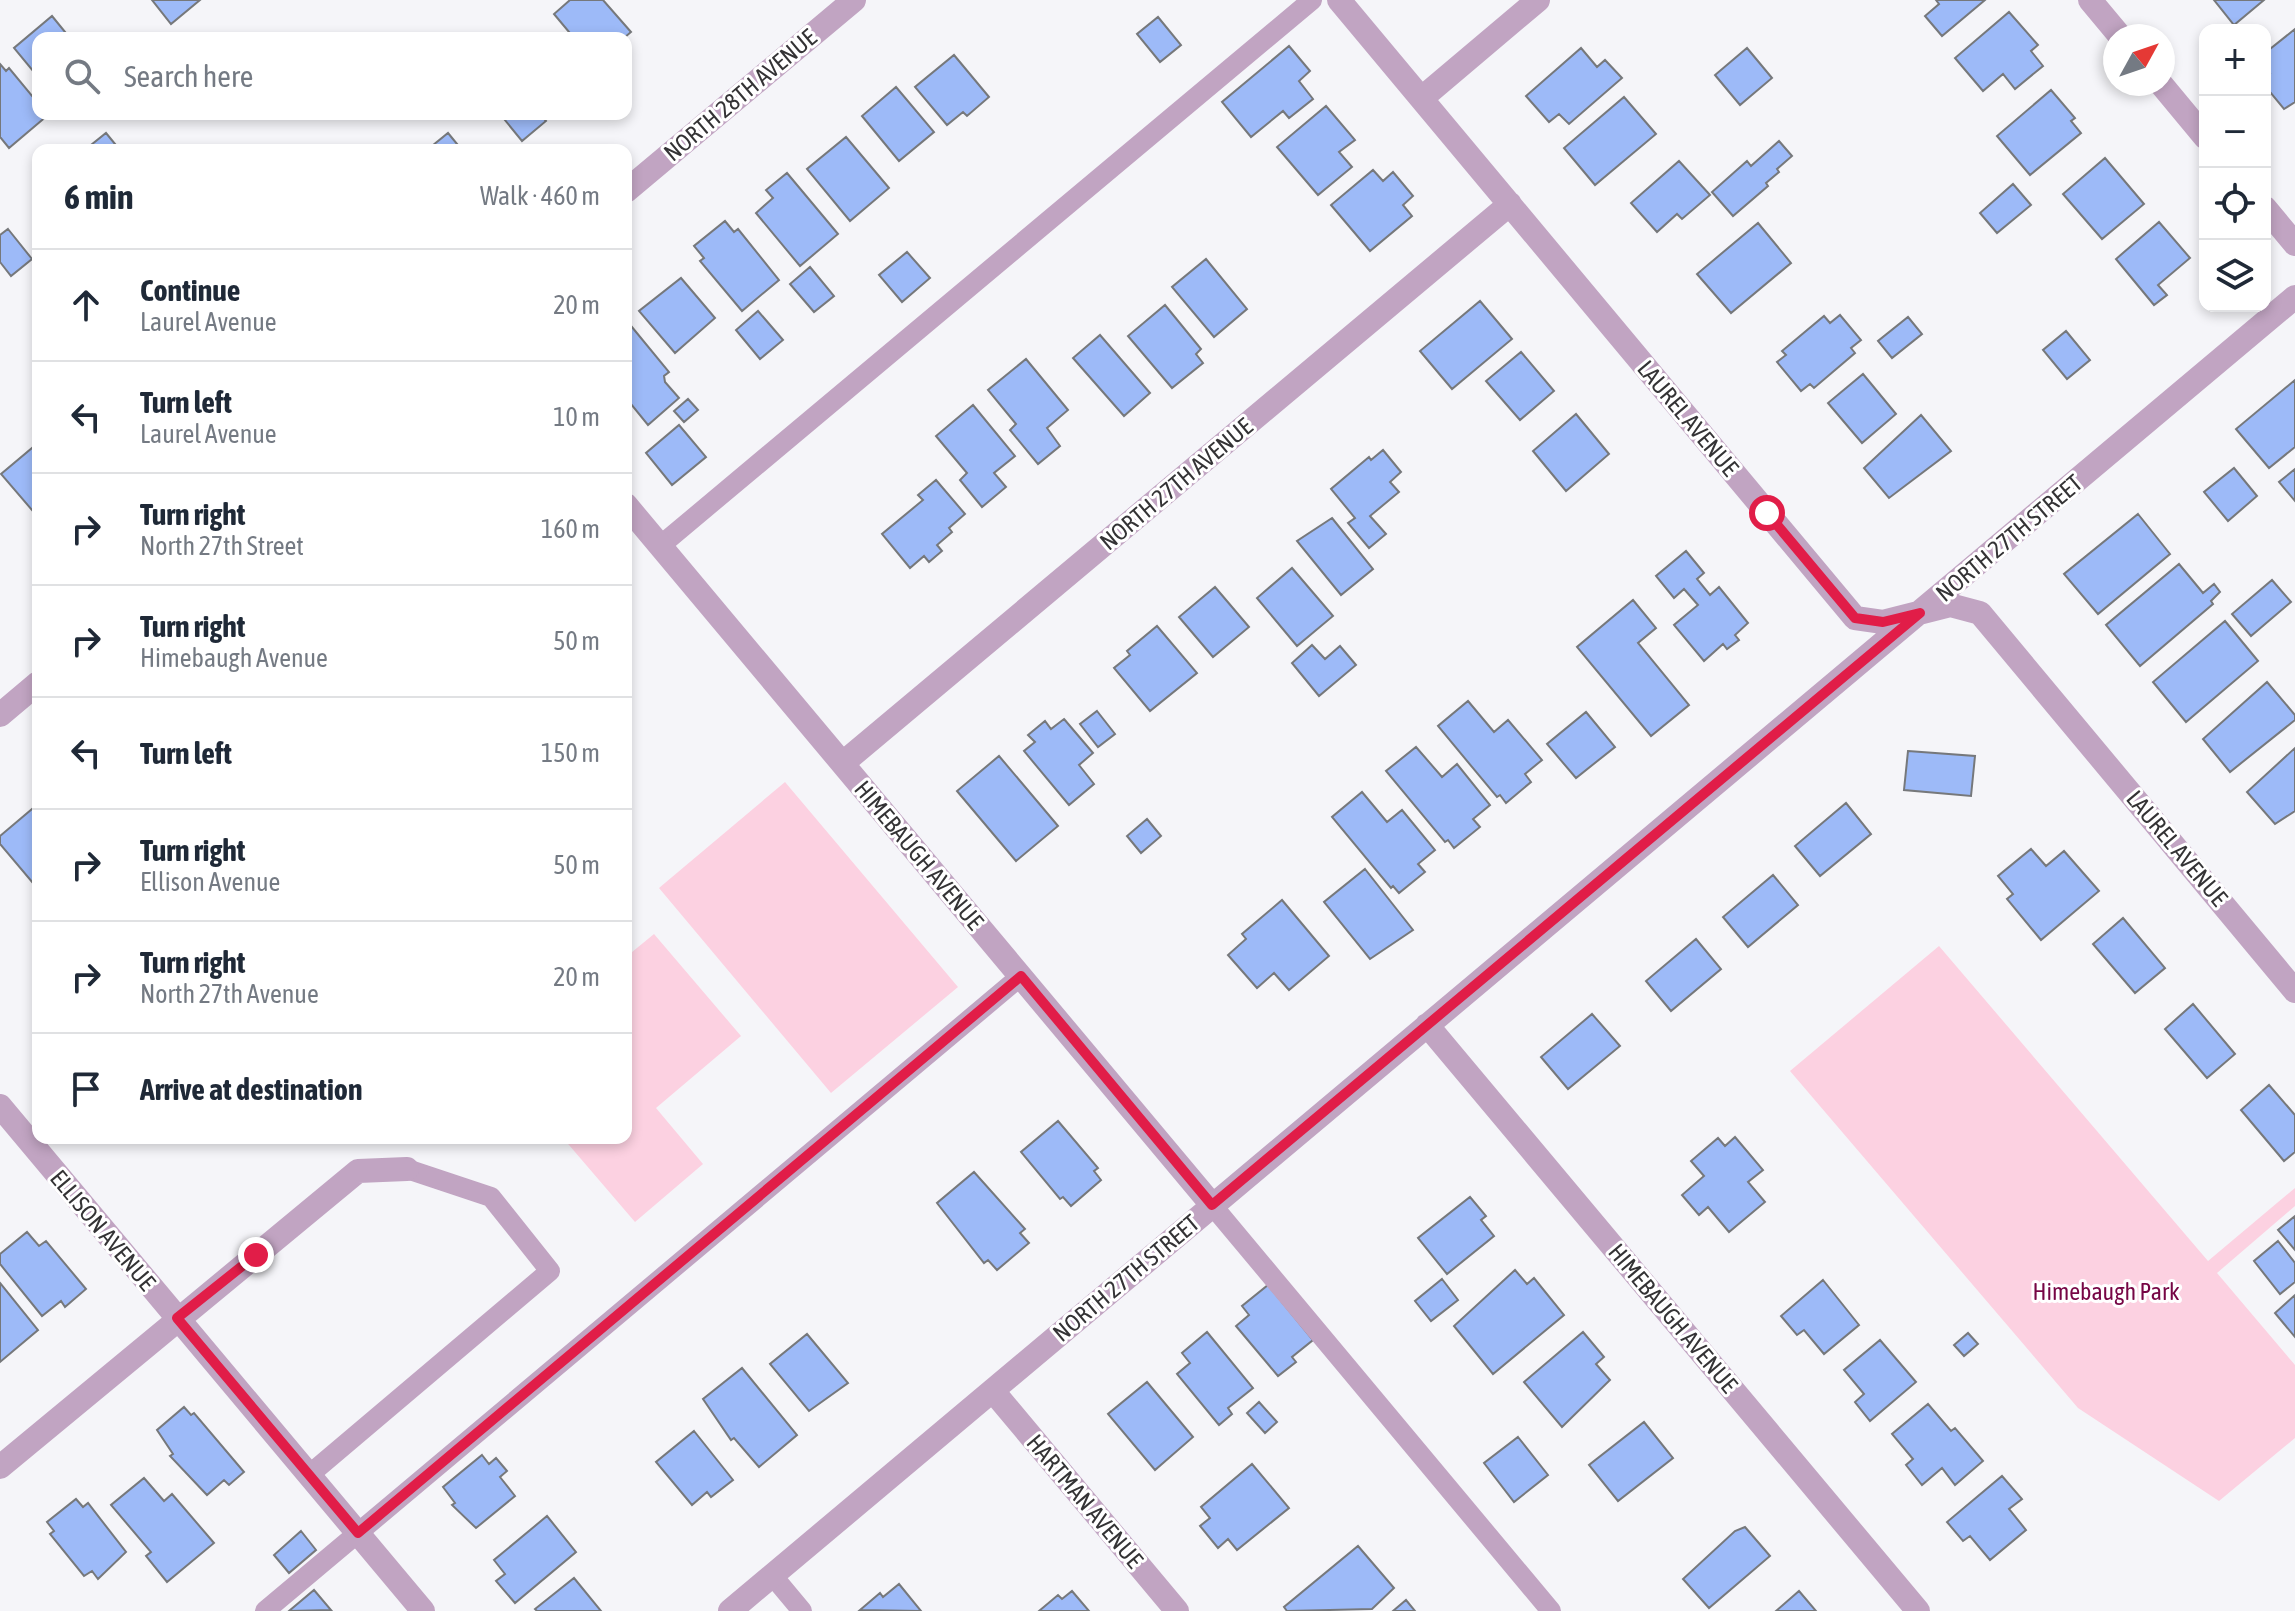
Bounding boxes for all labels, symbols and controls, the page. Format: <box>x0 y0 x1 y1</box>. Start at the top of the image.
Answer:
street label: NORTH 28TH AVENUE <box>659 24 821 166</box>
north arrow <box>2103 24 2175 96</box>
map controls <box>2199 24 2271 312</box>
button: + <box>2199 24 2271 96</box>
search box <box>32 32 632 120</box>
icon: search <box>60 54 104 98</box>
text: Search here <box>124 59 253 93</box>
button: − <box>2199 96 2271 168</box>
button: locate <box>2199 168 2271 240</box>
text: 6 min <box>64 177 133 216</box>
text: Walk · 460 m <box>480 181 600 211</box>
button: layers <box>2199 240 2271 312</box>
text: Continue <box>140 273 240 307</box>
icon: ahead <box>64 283 108 327</box>
text: 20 m <box>553 290 600 320</box>
text: Laurel Avenue <box>140 307 277 337</box>
street label: LAUREL AVENUE <box>1632 355 1744 481</box>
text: Turn left <box>140 385 232 419</box>
icon: left <box>64 395 108 439</box>
text: 10 m <box>553 402 600 432</box>
street label: NORTH 27TH AVENUE <box>1095 413 1257 555</box>
text: Laurel Avenue <box>140 419 277 449</box>
street label: NORTH 27TH STREET <box>1931 469 2088 607</box>
route start <box>1749 495 1785 531</box>
text: Turn right <box>140 497 246 531</box>
icon: right <box>64 507 108 551</box>
text: 160 m <box>541 514 600 544</box>
text: North 27th Street <box>140 531 304 561</box>
text: Turn right <box>140 609 246 643</box>
icon: right <box>64 619 108 663</box>
text: 50 m <box>553 626 600 656</box>
text: Himebaugh Avenue <box>140 643 328 673</box>
icon: left <box>64 731 108 775</box>
text: Turn left <box>140 736 232 770</box>
text: 150 m <box>541 738 600 768</box>
street label: HIMEBAUGH AVENUE <box>849 775 989 935</box>
street label: LAUREL AVENUE <box>2121 785 2233 911</box>
text: Turn right <box>140 833 246 867</box>
icon: right <box>64 843 108 887</box>
text: 50 m <box>553 850 600 880</box>
text: Ellison Avenue <box>140 867 280 897</box>
text: Turn right <box>140 945 246 979</box>
icon: right <box>64 955 108 999</box>
text: 20 m <box>553 962 600 992</box>
text: North 27th Avenue <box>140 979 319 1009</box>
icon: arrive <box>64 1067 108 1111</box>
text: Arrive at destination <box>140 1072 362 1106</box>
street label: ELLISON AVENUE <box>45 1165 161 1295</box>
street label: NORTH 27TH STREET <box>1048 1209 1205 1347</box>
route end <box>238 1237 274 1273</box>
street label: HIMEBAUGH AVENUE <box>1603 1238 1743 1398</box>
park label: Himebaugh Park <box>2032 1278 2180 1305</box>
street label: HARTMAN AVENUE <box>1022 1429 1148 1573</box>

